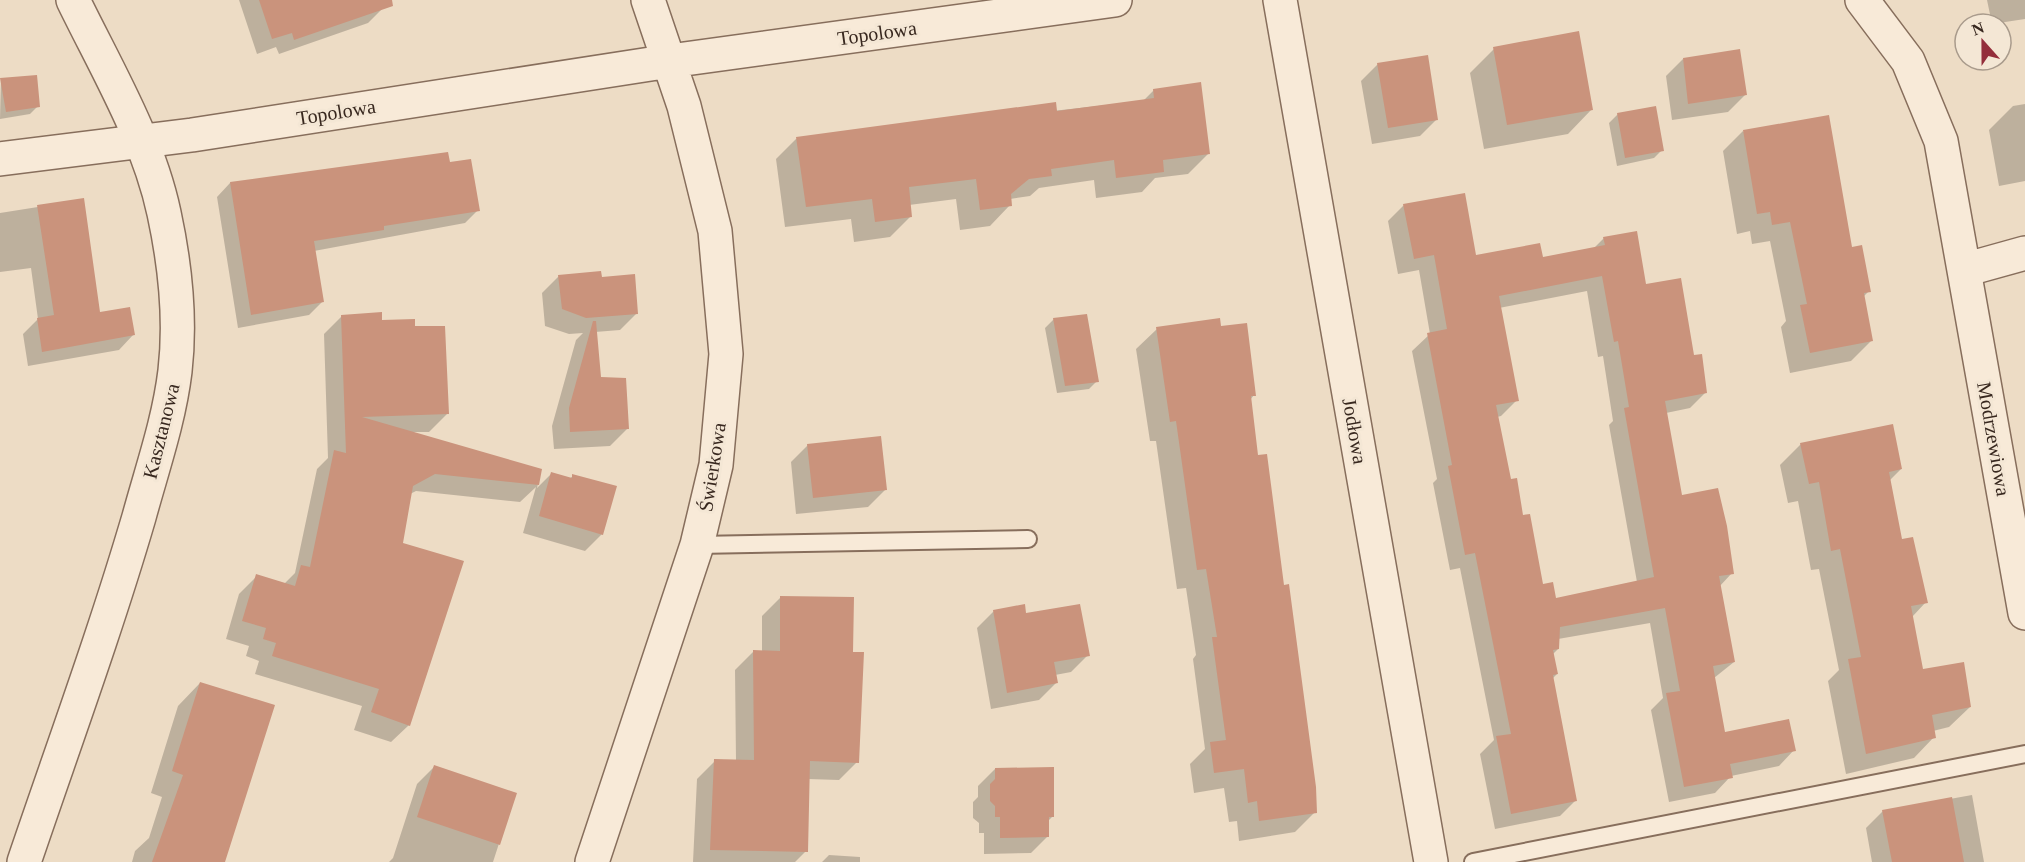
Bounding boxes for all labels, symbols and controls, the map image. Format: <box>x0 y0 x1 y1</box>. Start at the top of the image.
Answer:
north arrow <box>1953 12 2013 72</box>
street label: Topolowa <box>836 17 918 50</box>
text: N <box>1969 18 1987 38</box>
street label: Topolowa <box>295 95 377 130</box>
street label: Modrzewiowa <box>1973 380 2015 498</box>
street label: Kasztanowa <box>139 381 184 481</box>
street label: Jodłowa <box>1338 396 1372 466</box>
street label: Świerkowa <box>693 421 730 513</box>

